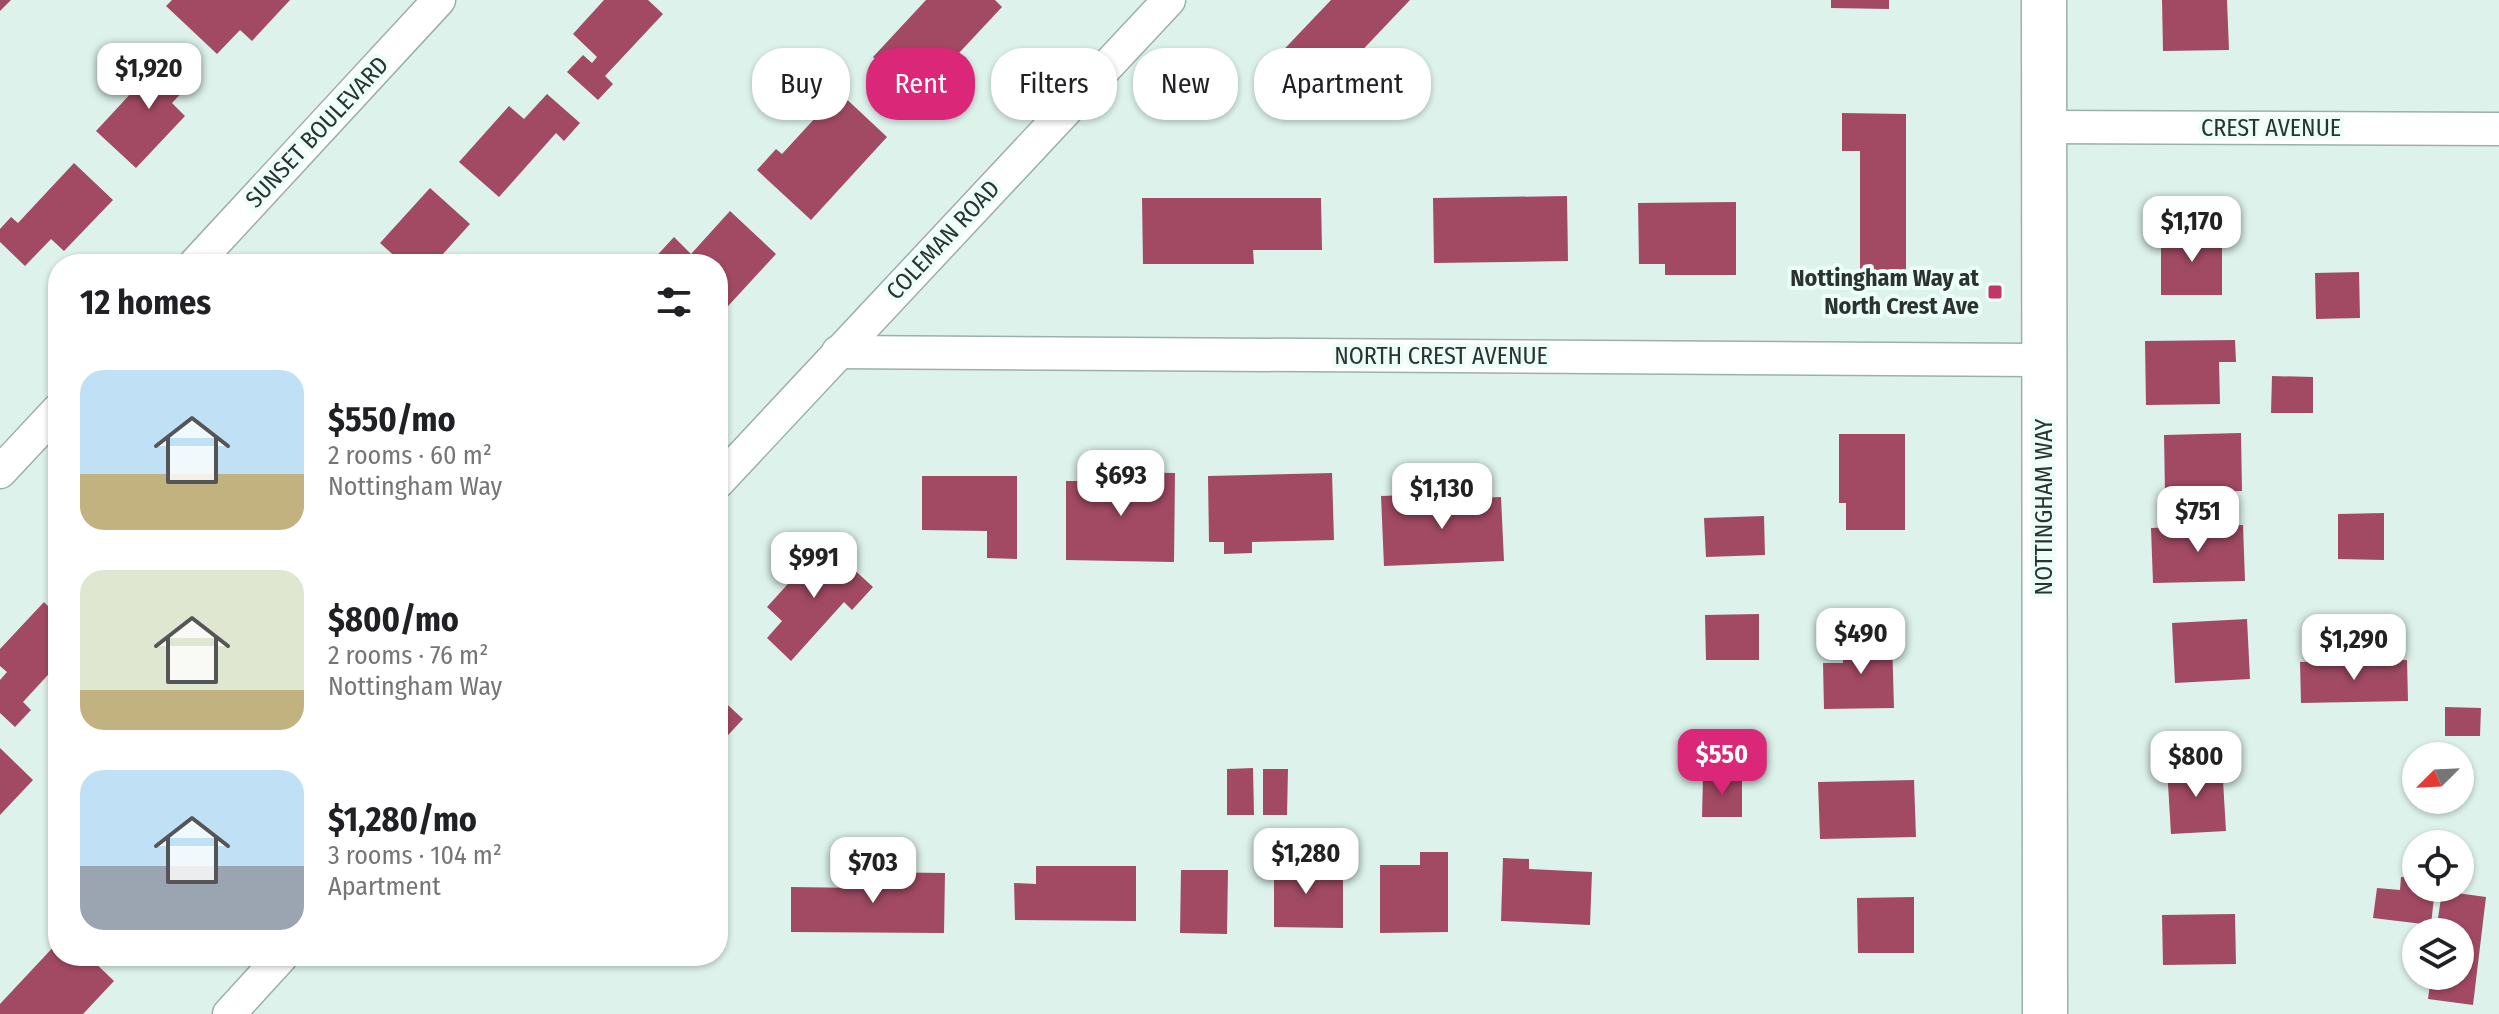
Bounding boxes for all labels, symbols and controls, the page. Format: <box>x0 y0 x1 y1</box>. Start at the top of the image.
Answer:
pin: $1,920 <box>84 43 214 111</box>
chip: Buy <box>752 48 850 120</box>
chip: Rent <box>866 48 975 120</box>
chip: Filters <box>991 48 1117 120</box>
chip: New <box>1133 48 1238 120</box>
chip: Apartment <box>1254 48 1431 120</box>
street label: SUNSET BOULEVARD <box>240 51 394 213</box>
text: $1,920 <box>115 53 183 84</box>
street label: CREST AVENUE <box>2201 114 2341 142</box>
street label: COLEMAN ROAD <box>881 175 1005 305</box>
pin: $1,170 <box>2127 196 2257 264</box>
text: $1,170 <box>2161 206 2223 237</box>
place label: Nottingham Way at North Crest Ave <box>1790 264 1980 320</box>
icon: filters <box>652 280 696 324</box>
text: 12 homes <box>80 282 211 323</box>
marker: Nottingham Way at North Crest Ave <box>1986 283 2004 301</box>
street label: NORTH CREST AVENUE <box>1334 342 1548 370</box>
text: $550/mo <box>328 399 456 440</box>
icon: home <box>144 402 240 498</box>
street label: NOTTINGHAM WAY <box>2030 419 2058 595</box>
text: 2 rooms · 60 m² <box>328 440 492 471</box>
pin: $693 <box>1074 450 1168 518</box>
text: $693 <box>1095 460 1147 491</box>
pin: $1,130 <box>1377 463 1507 531</box>
text: Nottingham Way <box>328 471 502 502</box>
text: $1,130 <box>1410 473 1474 504</box>
pin: $751 <box>2151 486 2245 554</box>
text: $751 <box>2175 496 2221 527</box>
pin: $991 <box>767 532 861 600</box>
text: $991 <box>789 542 839 573</box>
text: $800/mo <box>328 599 459 640</box>
icon: home <box>144 602 240 698</box>
pin: $490 <box>1814 608 1908 676</box>
pin: $1,290 <box>2289 614 2419 682</box>
text: $490 <box>1834 618 1888 649</box>
text: $1,290 <box>2320 624 2388 655</box>
text: 2 rooms · 76 m² <box>328 640 488 671</box>
text: Nottingham Way <box>328 671 502 702</box>
pin: $550 <box>1675 729 1769 797</box>
pin: $800 <box>2149 731 2243 799</box>
text: $550 <box>1696 739 1748 770</box>
text: $800 <box>2168 741 2224 772</box>
north arrow <box>2402 742 2474 814</box>
map controls <box>2402 742 2474 990</box>
text: $1,280/mo <box>328 799 477 840</box>
icon: home <box>144 802 240 898</box>
pin: $1,280 <box>1241 828 1371 896</box>
button: locate <box>2402 830 2474 902</box>
pin: $703 <box>826 837 920 905</box>
text: $1,280 <box>1272 838 1340 869</box>
text: 3 rooms · 104 m² <box>328 840 502 871</box>
text: $703 <box>848 847 898 878</box>
text: Apartment <box>328 871 441 902</box>
button: layers <box>2402 918 2474 990</box>

